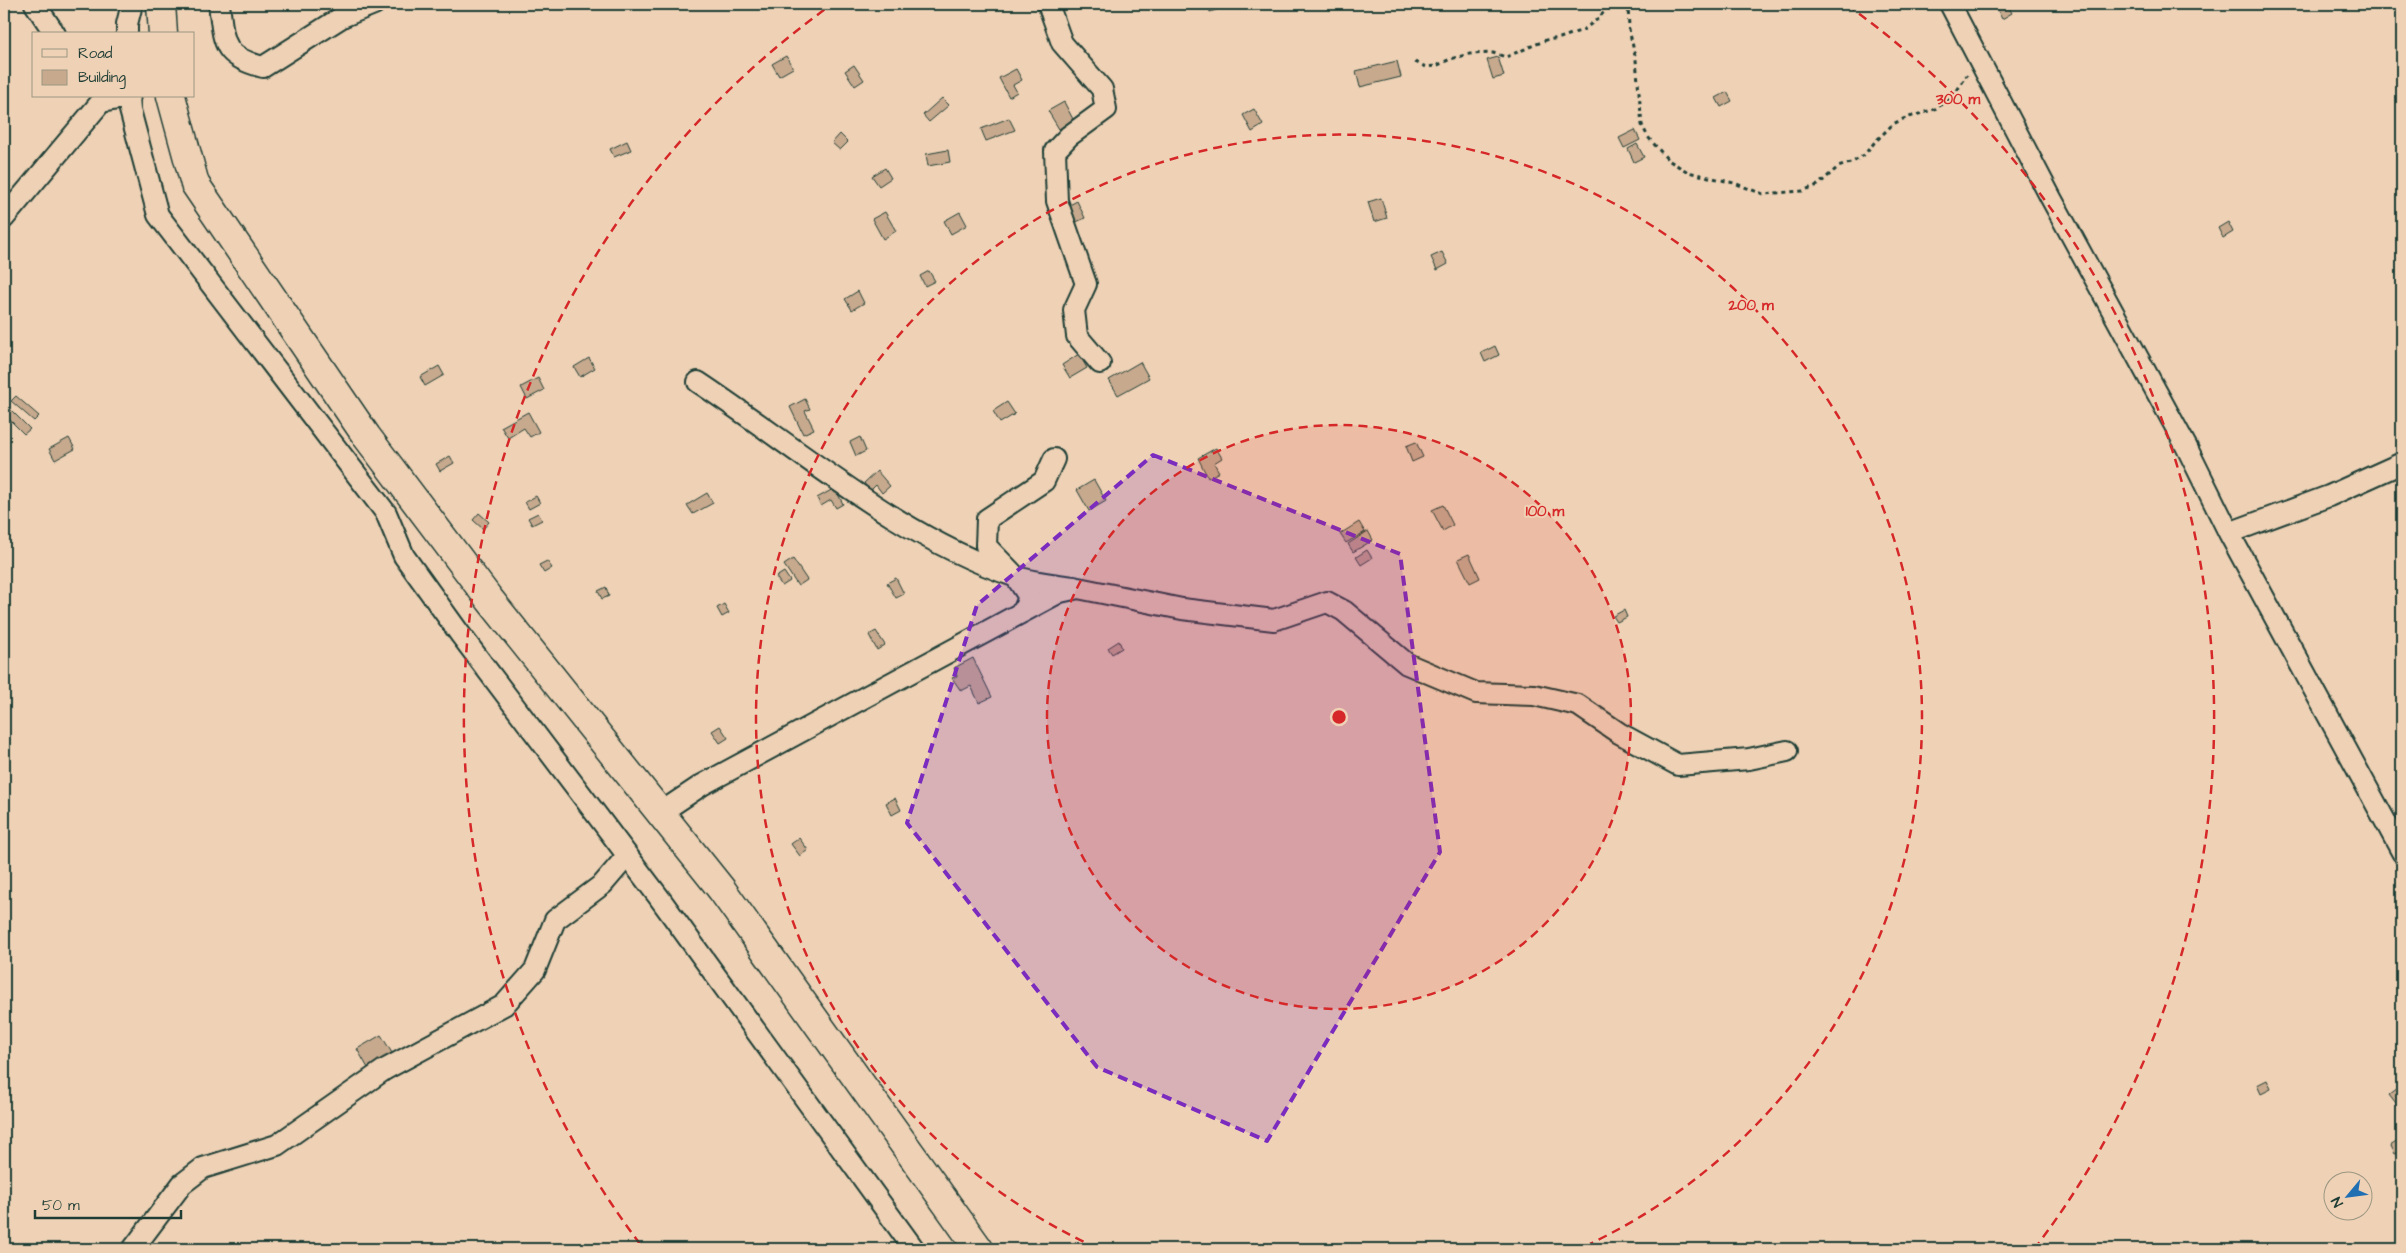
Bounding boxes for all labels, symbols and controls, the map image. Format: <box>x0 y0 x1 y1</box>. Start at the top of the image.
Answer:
legend <box>32 32 195 98</box>
text: Road <box>78 43 113 64</box>
text: Building <box>78 67 126 89</box>
text: 300 m <box>1935 89 1980 110</box>
text: 200 m <box>1727 295 1774 316</box>
text: 100 m <box>1526 501 1565 522</box>
centre of rings <box>1330 708 1348 726</box>
north arrow <box>2324 1170 2374 1220</box>
scale bar <box>35 1188 181 1220</box>
text: N <box>2327 1193 2348 1211</box>
text: 50 m <box>42 1195 80 1216</box>

